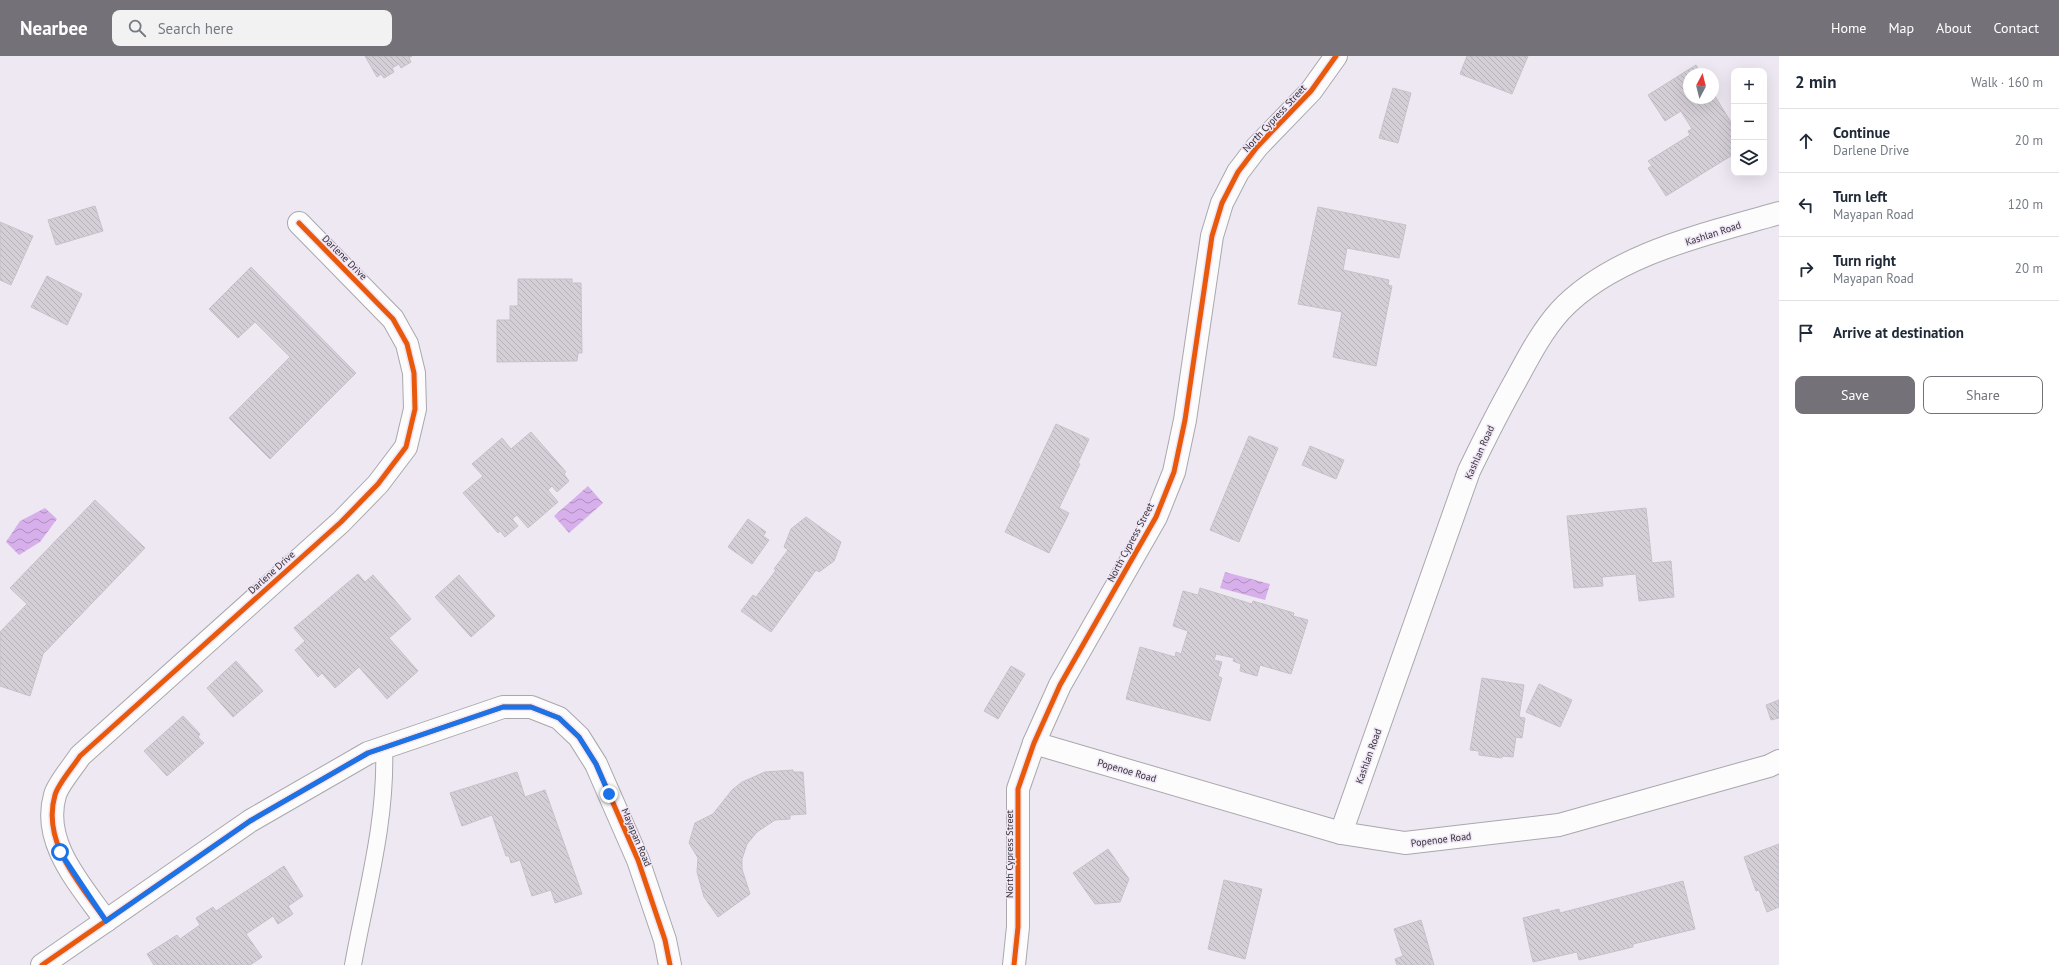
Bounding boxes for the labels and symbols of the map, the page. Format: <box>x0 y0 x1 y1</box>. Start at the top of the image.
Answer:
north arrow <box>1683 68 1719 104</box>
street label: North Cypress Street <box>1240 81 1309 155</box>
street label: Kashlan Road <box>1684 218 1743 249</box>
street label: Darlene Drive <box>319 232 370 283</box>
street label: Kashlan Road <box>1462 423 1497 481</box>
street label: North Cypress Street <box>1104 500 1157 584</box>
street label: Darlene Drive <box>245 548 297 597</box>
street label: Kashlan Road <box>1353 727 1384 785</box>
street label: Popenoe Road <box>1096 756 1158 785</box>
route end <box>600 785 618 803</box>
street label: Mayapan Road <box>618 806 655 868</box>
street label: North Cypress Street <box>1003 809 1016 898</box>
street label: Popenoe Road <box>1410 829 1472 850</box>
route start <box>51 843 69 861</box>

